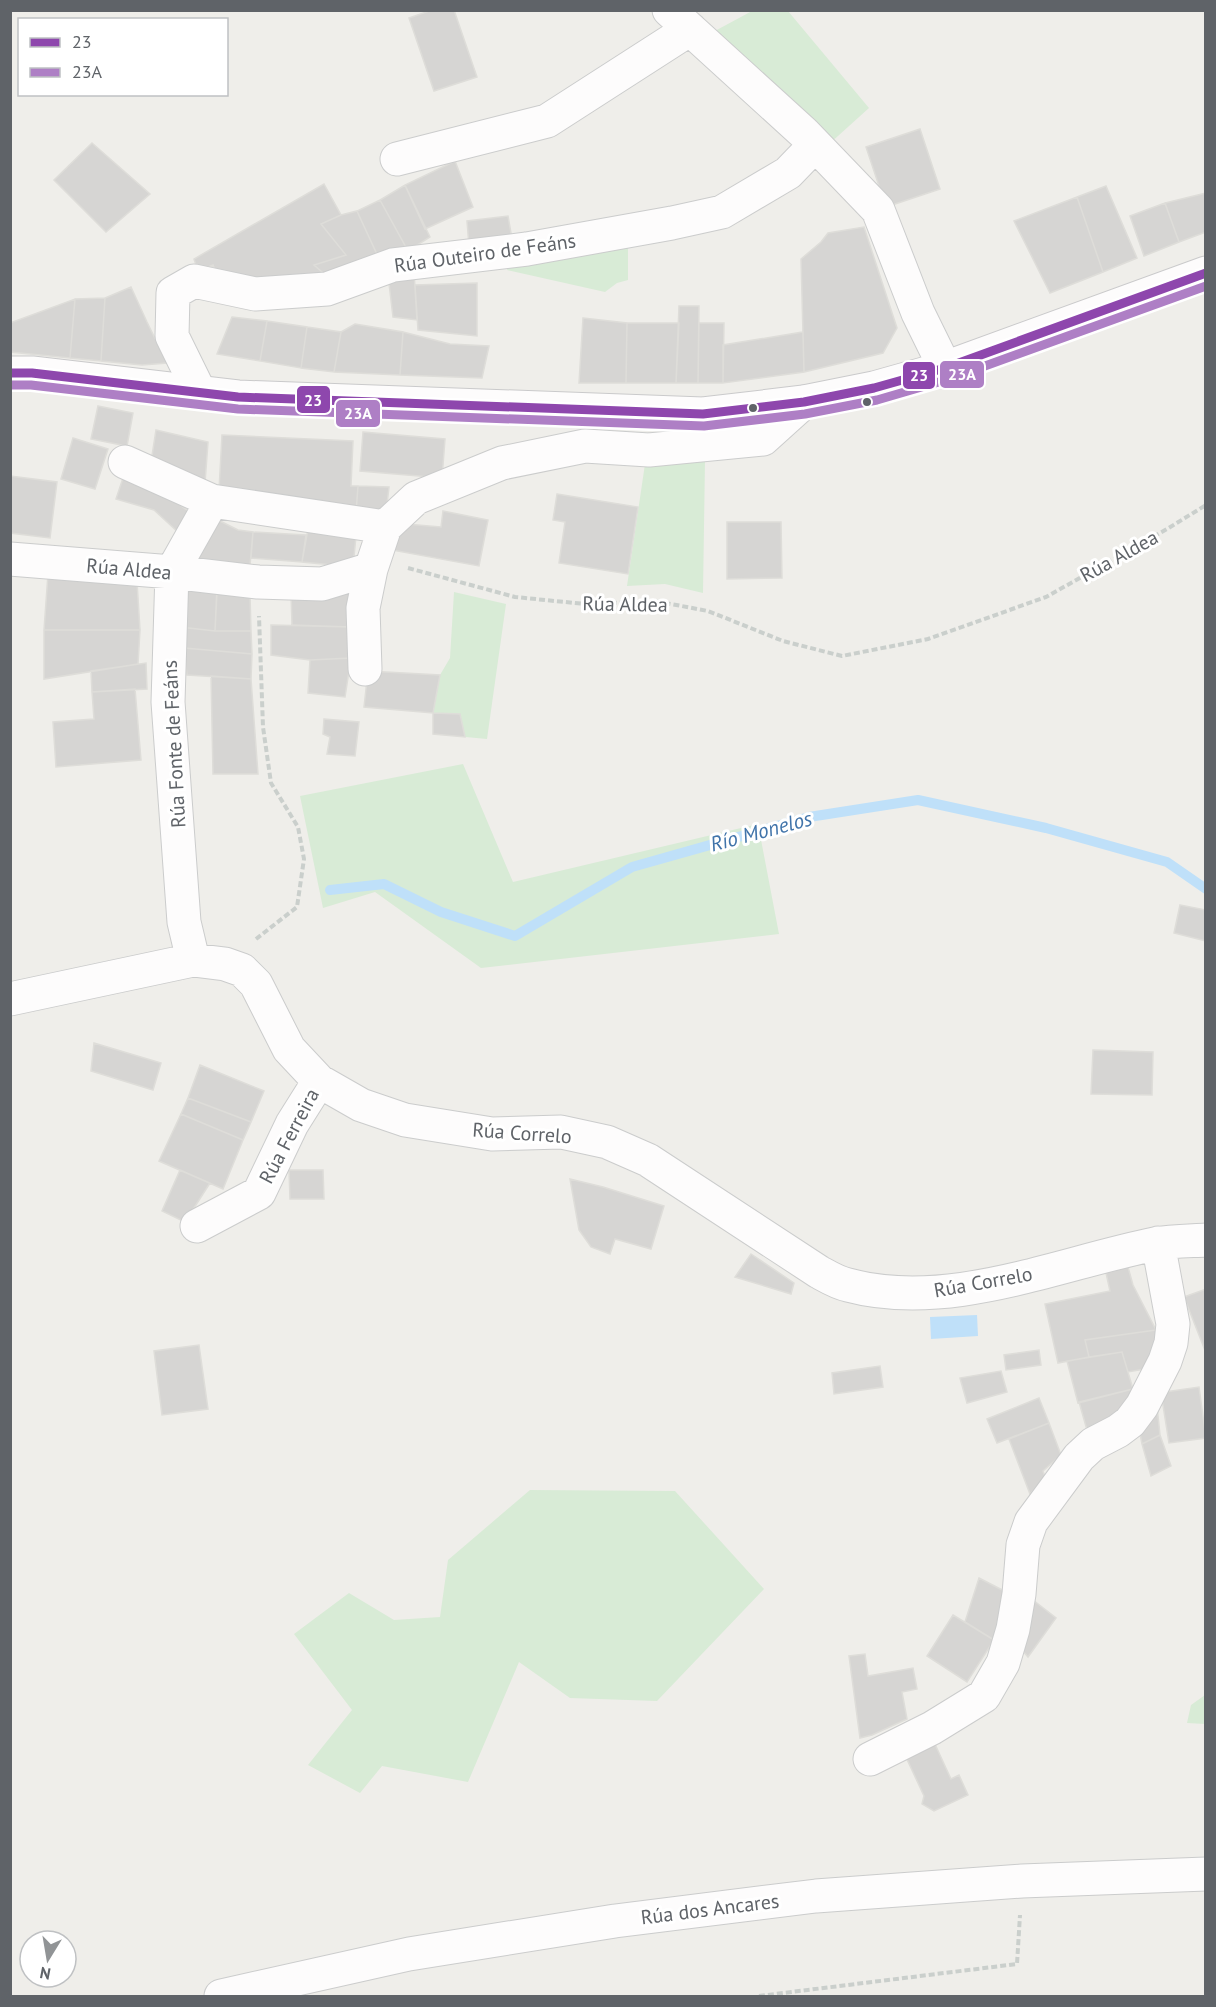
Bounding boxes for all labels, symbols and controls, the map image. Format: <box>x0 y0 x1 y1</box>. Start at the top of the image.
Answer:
legend <box>18 18 228 96</box>
text: 23 <box>72 30 92 53</box>
text: 23A <box>72 60 103 83</box>
street label: Rúa Outeiro de Feáns <box>392 227 578 279</box>
line badge: 23A <box>939 360 985 389</box>
line badge: 23 <box>902 361 936 390</box>
text: 23A <box>948 364 976 384</box>
text: 23 <box>910 365 928 385</box>
line badge: 23 <box>296 385 331 414</box>
text: 23 <box>304 390 322 410</box>
unlabelled marker <box>861 396 873 408</box>
line badge: 23A <box>335 399 381 428</box>
unlabelled marker <box>747 402 759 414</box>
text: 23A <box>344 403 372 423</box>
street label: Rúa Aldea <box>1075 524 1163 588</box>
street label: Rúa Aldea <box>85 552 173 586</box>
street label: Rúa Aldea <box>582 590 668 618</box>
street label: Rúa Fonte de Feáns <box>157 660 191 828</box>
water label: Río Monelos <box>707 804 816 858</box>
street label: Rúa Ferreira <box>253 1084 325 1188</box>
street label: Rúa Correlo <box>471 1117 573 1149</box>
street label: Rúa Correlo <box>932 1261 1034 1303</box>
street label: Rúa dos Ancares <box>639 1888 781 1930</box>
north arrow <box>18 1929 78 1989</box>
text: N <box>38 1963 52 1985</box>

